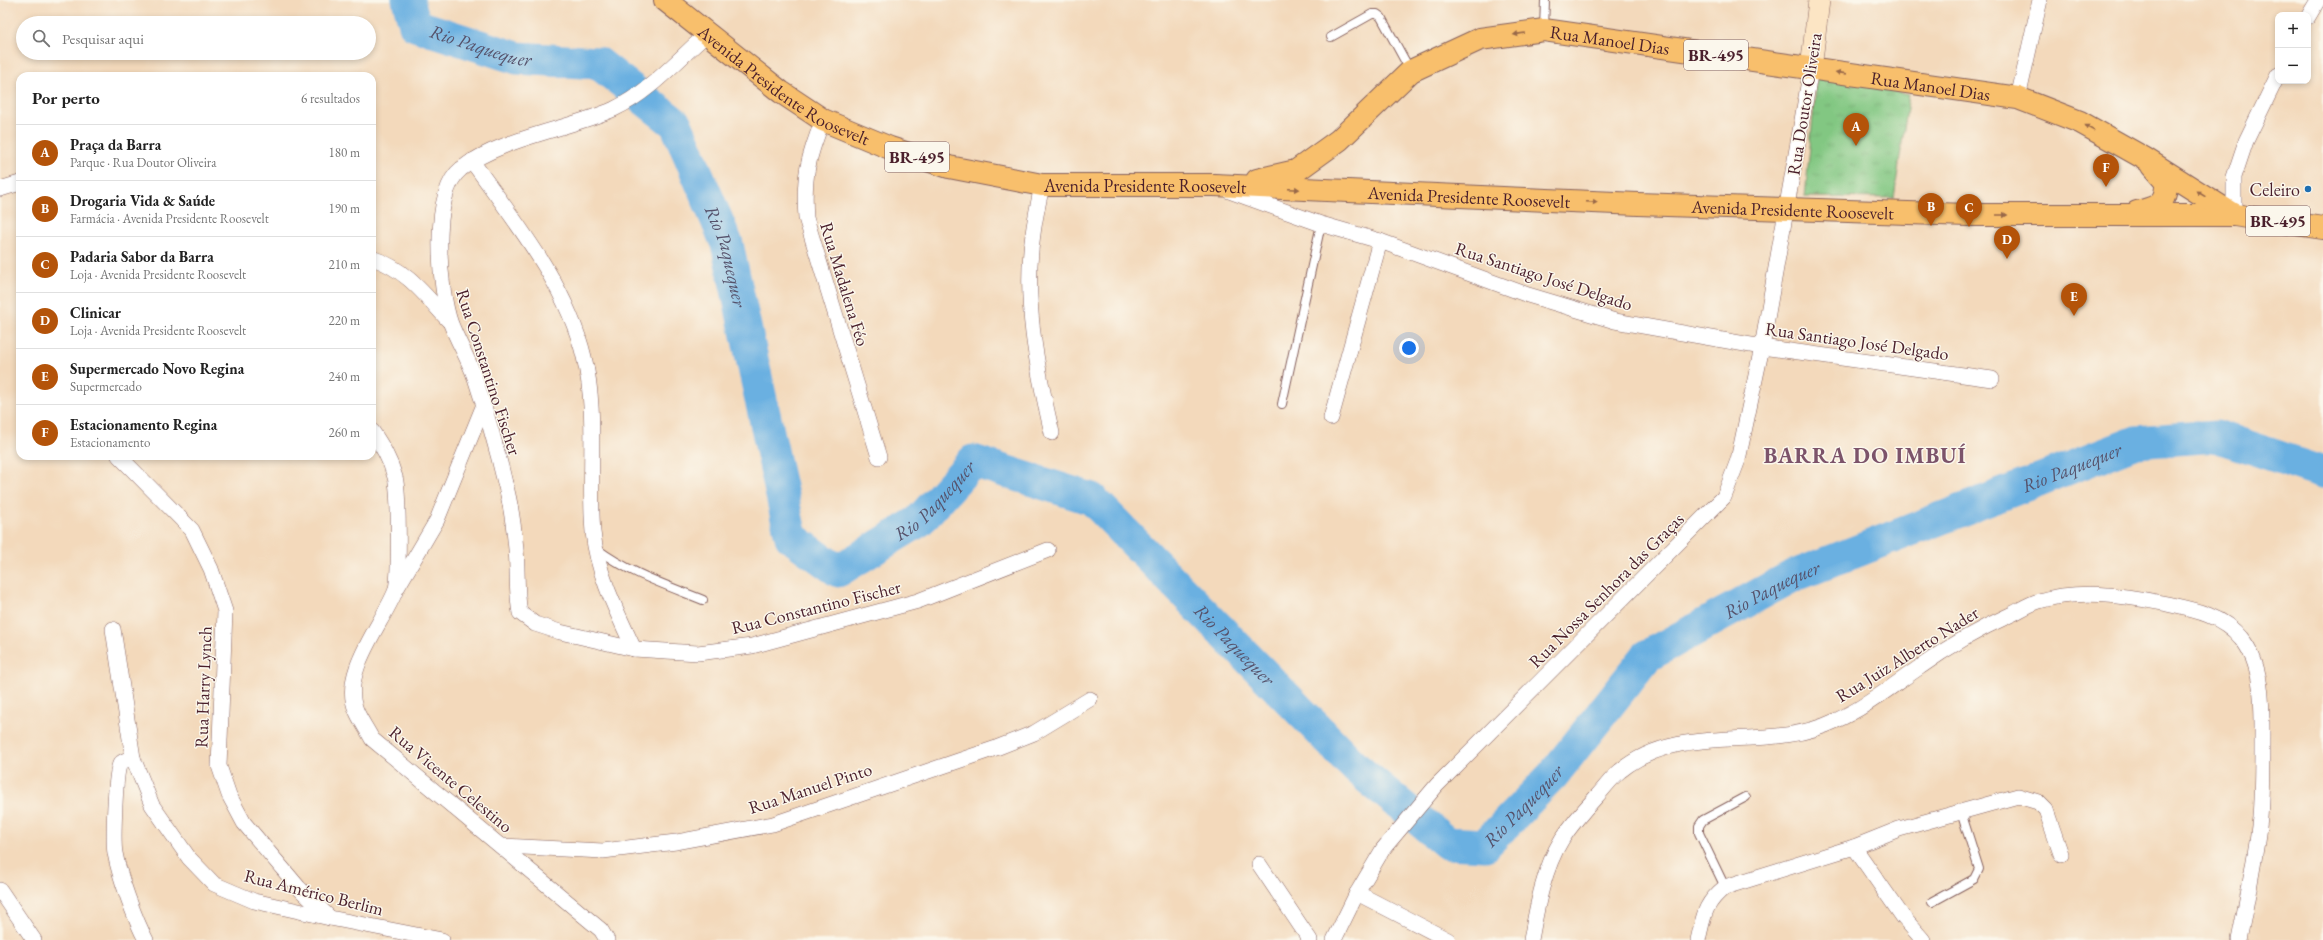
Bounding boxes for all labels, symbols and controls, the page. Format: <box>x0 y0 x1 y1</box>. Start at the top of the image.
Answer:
map controls <box>2275 12 2311 84</box>
button: + <box>2275 12 2311 48</box>
search box <box>16 16 376 60</box>
water label: Rio Paquequer <box>427 18 533 71</box>
street label: Avenida Presidente Roosevelt <box>693 19 874 150</box>
street label: Rua Manoel Dias <box>1549 20 1671 59</box>
icon: search <box>30 27 52 49</box>
text: Pesquisar aqui <box>62 29 144 48</box>
street label: Rua Doutor Oliveira <box>1781 30 1827 177</box>
one-way arrow <box>1513 31 1525 37</box>
road number: BR-495 <box>1684 40 1748 70</box>
button: − <box>2275 48 2311 84</box>
street label: Rua Manoel Dias <box>1869 66 1992 105</box>
one-way arrow <box>1835 70 1847 77</box>
text: Por perto <box>32 87 100 109</box>
text: 6 resultados <box>301 90 360 107</box>
pin: A <box>1843 113 1869 146</box>
one-way arrow <box>2084 124 2095 131</box>
text: Praça da Barra <box>70 135 161 154</box>
road number: BR-495 <box>885 142 949 172</box>
text: A <box>40 144 50 161</box>
text: 180 m <box>329 144 360 161</box>
text: Parque · Rua Doutor Oliveira <box>70 154 216 171</box>
pin: F <box>2093 154 2119 187</box>
street label: Avenida Presidente Roosevelt <box>1043 174 1247 198</box>
place label: Celeiro <box>2250 178 2300 201</box>
street label: Avenida Presidente Roosevelt <box>1366 180 1571 212</box>
marker: Celeiro <box>2303 184 2313 194</box>
one-way arrow <box>1288 185 1300 192</box>
text: Drogaria Vida & Saúde <box>70 191 215 210</box>
one-way arrow <box>2195 191 2207 198</box>
pin: B <box>1918 193 1944 226</box>
street label: Avenida Presidente Roosevelt <box>1690 194 1895 224</box>
pin: C <box>1956 194 1982 227</box>
one-way arrow <box>1586 198 1598 205</box>
text: B <box>41 200 49 217</box>
text: 190 m <box>329 200 360 217</box>
water label: Rio Paquequer <box>699 201 753 310</box>
road number: BR-495 <box>2246 206 2310 236</box>
text: Farmácia · Avenida Presidente Roosevelt <box>70 210 269 227</box>
one-way arrow <box>1996 212 2009 218</box>
street label: Rua Madalena Féo <box>815 219 875 349</box>
pin: D <box>1994 226 2020 259</box>
street label: Rua Santiago José Delgado <box>1452 236 1636 316</box>
text: Padaria Sabor da Barra <box>70 247 214 266</box>
text: C <box>40 256 50 273</box>
text: 210 m <box>329 256 360 273</box>
text: Loja · Avenida Presidente Roosevelt <box>70 266 246 283</box>
pin: E <box>2061 283 2087 316</box>
street label: Rua Constantino Fischer <box>451 286 527 458</box>
text: Clinicar <box>70 303 121 322</box>
text: D <box>40 312 50 329</box>
text: 220 m <box>329 312 360 329</box>
street label: Rua Santiago José Delgado <box>1764 317 1950 365</box>
text: Loja · Avenida Presidente Roosevelt <box>70 322 246 339</box>
your location <box>1399 338 1419 358</box>
text: Supermercado Novo Regina <box>70 359 244 378</box>
text: E <box>41 368 49 385</box>
text: 240 m <box>329 368 360 385</box>
text: Supermercado <box>70 378 142 395</box>
text: Estacionamento Regina <box>70 415 217 434</box>
text: F <box>41 424 49 441</box>
text: 260 m <box>329 424 360 441</box>
text: Estacionamento <box>70 434 150 451</box>
water label: Rio Paquequer <box>2018 436 2126 498</box>
district label: BARRA DO IMBUÍ <box>1763 441 1967 470</box>
water label: Rio Paquequer <box>889 454 981 546</box>
street label: Rua Nossa Senhora das Graças <box>1523 507 1689 673</box>
water label: Rio Paquequer <box>1719 554 1824 624</box>
street label: Rua Constantino Fischer <box>729 575 903 639</box>
water label: Rio Paquequer <box>1189 598 1281 691</box>
street label: Rua Juiz Alberto Nader <box>1831 601 1983 707</box>
street label: Rua Harry Lynch <box>189 626 217 748</box>
street label: Rua Vicente Celestino <box>384 721 518 837</box>
street label: Rua Manuel Pinto <box>745 757 875 819</box>
water label: Rio Paquequer <box>1477 759 1569 852</box>
street label: Rua Américo Berlim <box>242 864 386 920</box>

